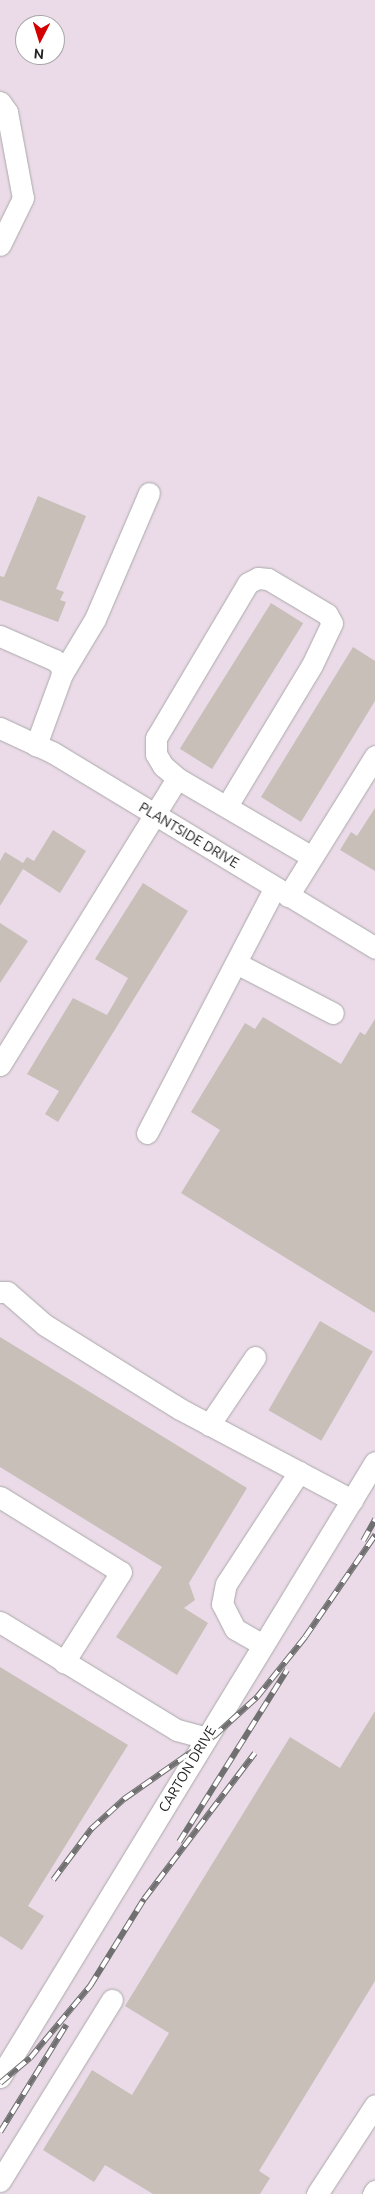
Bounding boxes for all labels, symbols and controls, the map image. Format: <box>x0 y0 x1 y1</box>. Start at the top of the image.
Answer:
north arrow <box>15 15 65 65</box>
text: N <box>33 46 45 62</box>
street label: PLANTSIDE DRIVE <box>136 799 242 871</box>
street label: CARTON DRIVE <box>155 1723 219 1815</box>

